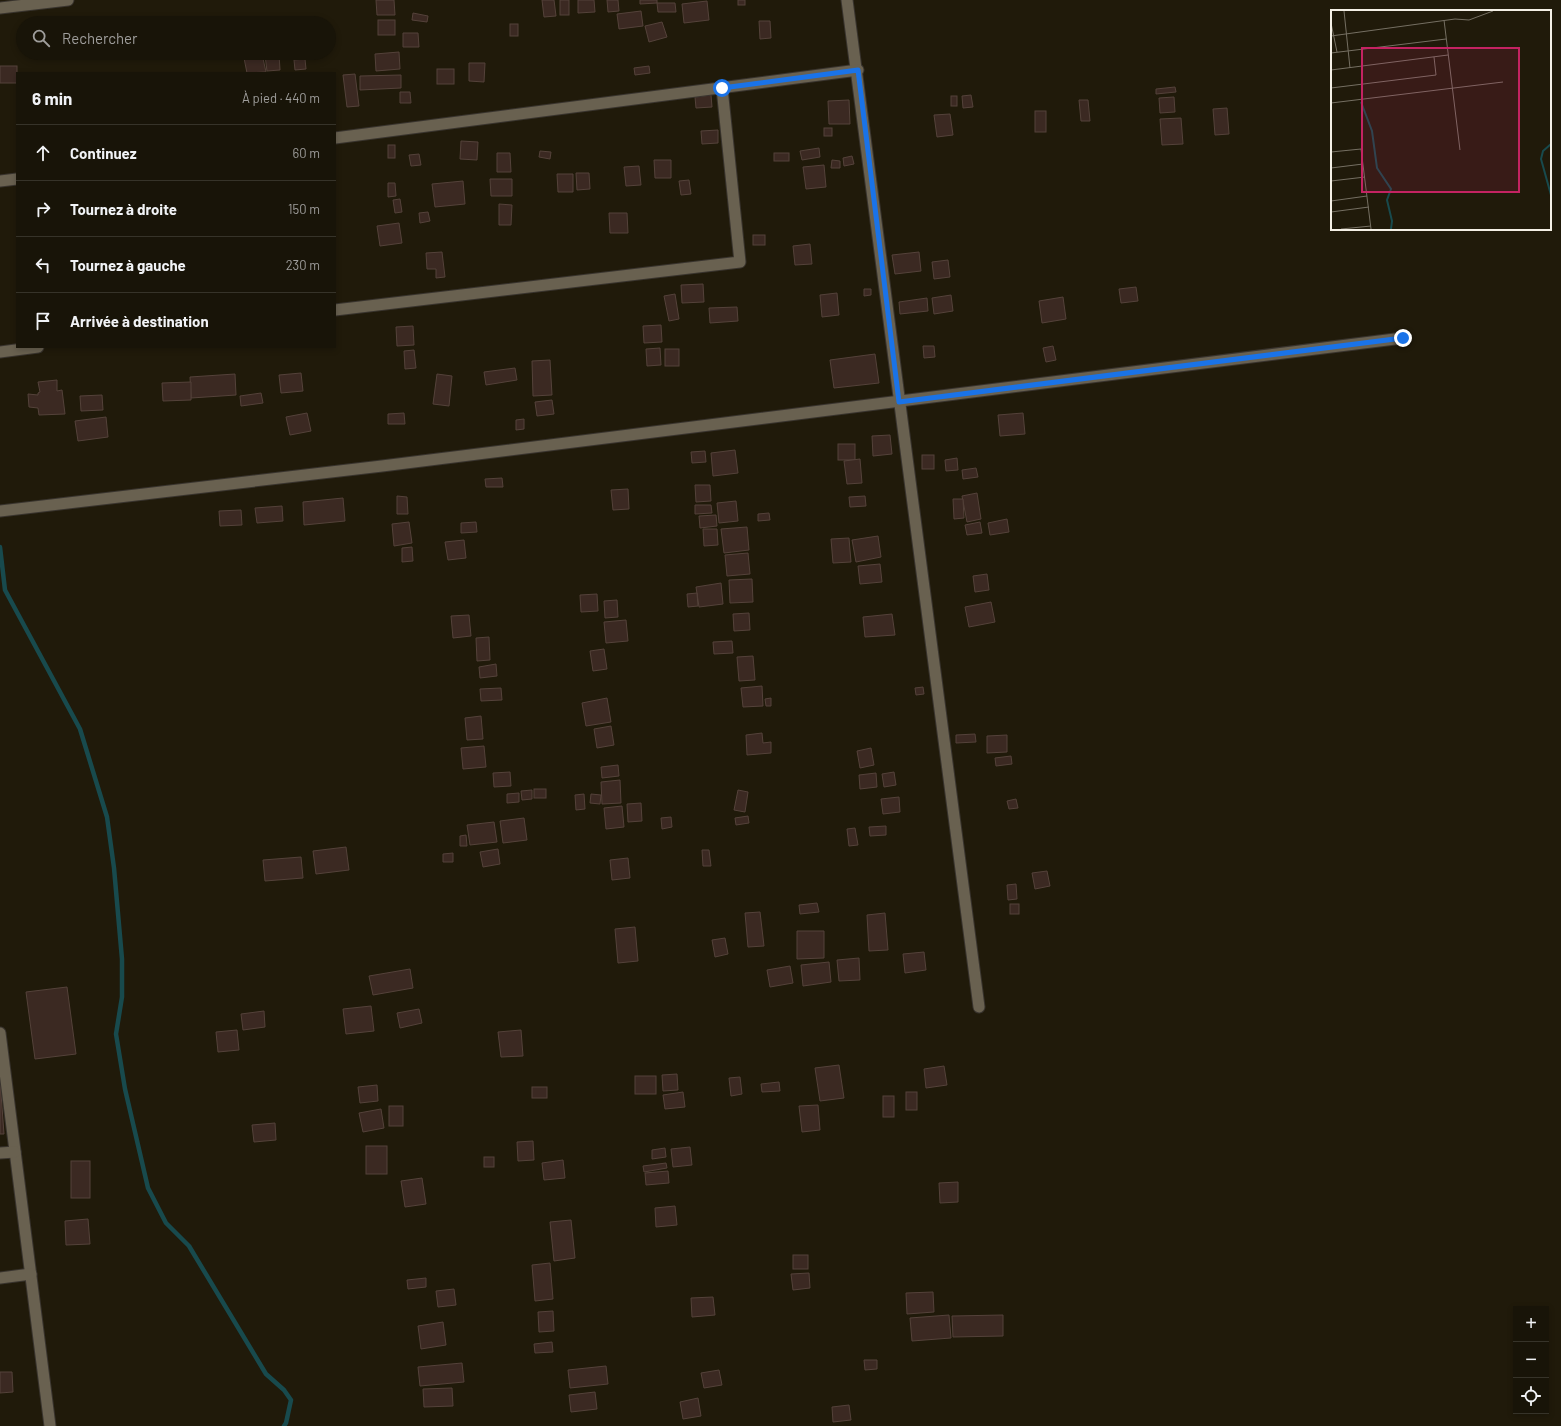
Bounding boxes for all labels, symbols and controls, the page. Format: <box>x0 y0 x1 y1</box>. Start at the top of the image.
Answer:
inset map <box>1331 10 1551 230</box>
search box <box>16 16 336 60</box>
icon: search <box>30 27 52 49</box>
text: Rechercher <box>62 29 138 47</box>
route start <box>713 79 731 97</box>
text: 6 min <box>32 88 72 108</box>
text: À pied · 440 m <box>242 90 320 106</box>
icon: ahead <box>32 142 54 164</box>
text: Continuez <box>70 144 137 162</box>
text: 60 m <box>293 145 320 161</box>
icon: right <box>32 198 54 220</box>
text: Tournez à droite <box>70 200 177 218</box>
text: 150 m <box>288 201 320 217</box>
icon: left <box>32 254 54 276</box>
text: Tournez à gauche <box>70 256 186 274</box>
text: 230 m <box>286 257 320 273</box>
icon: arrive <box>32 310 54 332</box>
text: Arrivée à destination <box>70 312 209 330</box>
route end <box>1394 329 1412 347</box>
map controls <box>1513 1306 1549 1414</box>
button: + <box>1513 1306 1549 1342</box>
button: − <box>1513 1342 1549 1378</box>
button: locate <box>1513 1378 1549 1414</box>

